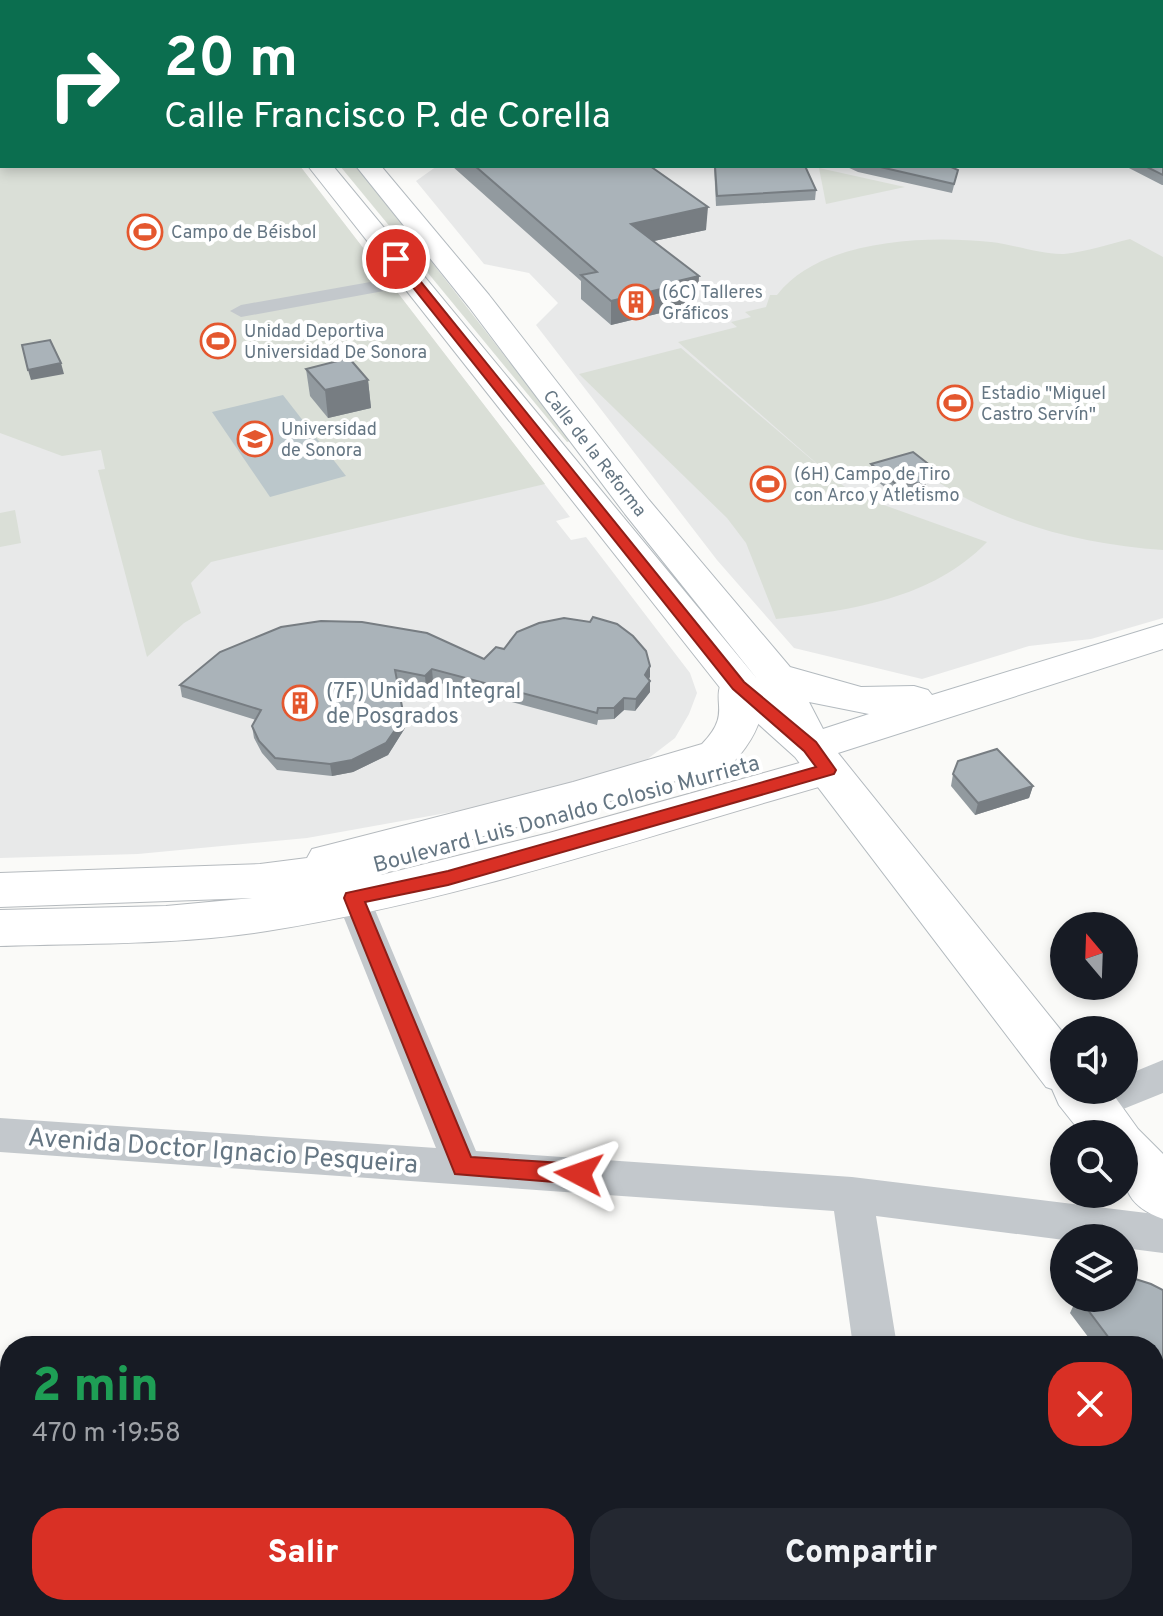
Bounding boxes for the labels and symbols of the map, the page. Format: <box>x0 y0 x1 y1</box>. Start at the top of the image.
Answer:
sports icon: Campo de Béisbol <box>126 213 164 251</box>
place label: Campo de Béisbol <box>171 222 316 245</box>
pin <box>362 225 430 293</box>
place label: (6C) Talleres Gráficos <box>662 282 763 326</box>
building icon: (6C) Talleres Gráficos <box>617 283 655 321</box>
place label: Unidad Deportiva Universidad De Sonora <box>244 321 427 365</box>
sports icon: Unidad Deportiva Universidad De Sonora <box>199 322 237 360</box>
place label: Estadio "Miguel Castro Servín" <box>981 383 1106 427</box>
sports icon: Estadio "Miguel Castro Servín" <box>936 384 974 422</box>
street label: Calle de la Reforma <box>537 386 651 522</box>
place label: Universidad de Sonora <box>281 419 377 463</box>
school or university icon: Universidad de Sonora <box>236 420 274 458</box>
place label: (6H) Campo de Tiro con Arco y Atletismo <box>794 464 960 508</box>
sports icon: (6H) Campo de Tiro con Arco y Atletismo <box>749 465 787 503</box>
place label: (7F) Unidad Integral de Posgrados <box>326 679 521 731</box>
building icon: (7F) Unidad Integral de Posgrados <box>281 684 319 722</box>
street label: Boulevard Luis Donaldo Colosio Murrieta <box>371 751 763 880</box>
north arrow <box>1050 912 1138 1000</box>
street label: Avenida Doctor Ignacio Pesqueira <box>27 1122 419 1183</box>
position arrow <box>537 1132 621 1216</box>

